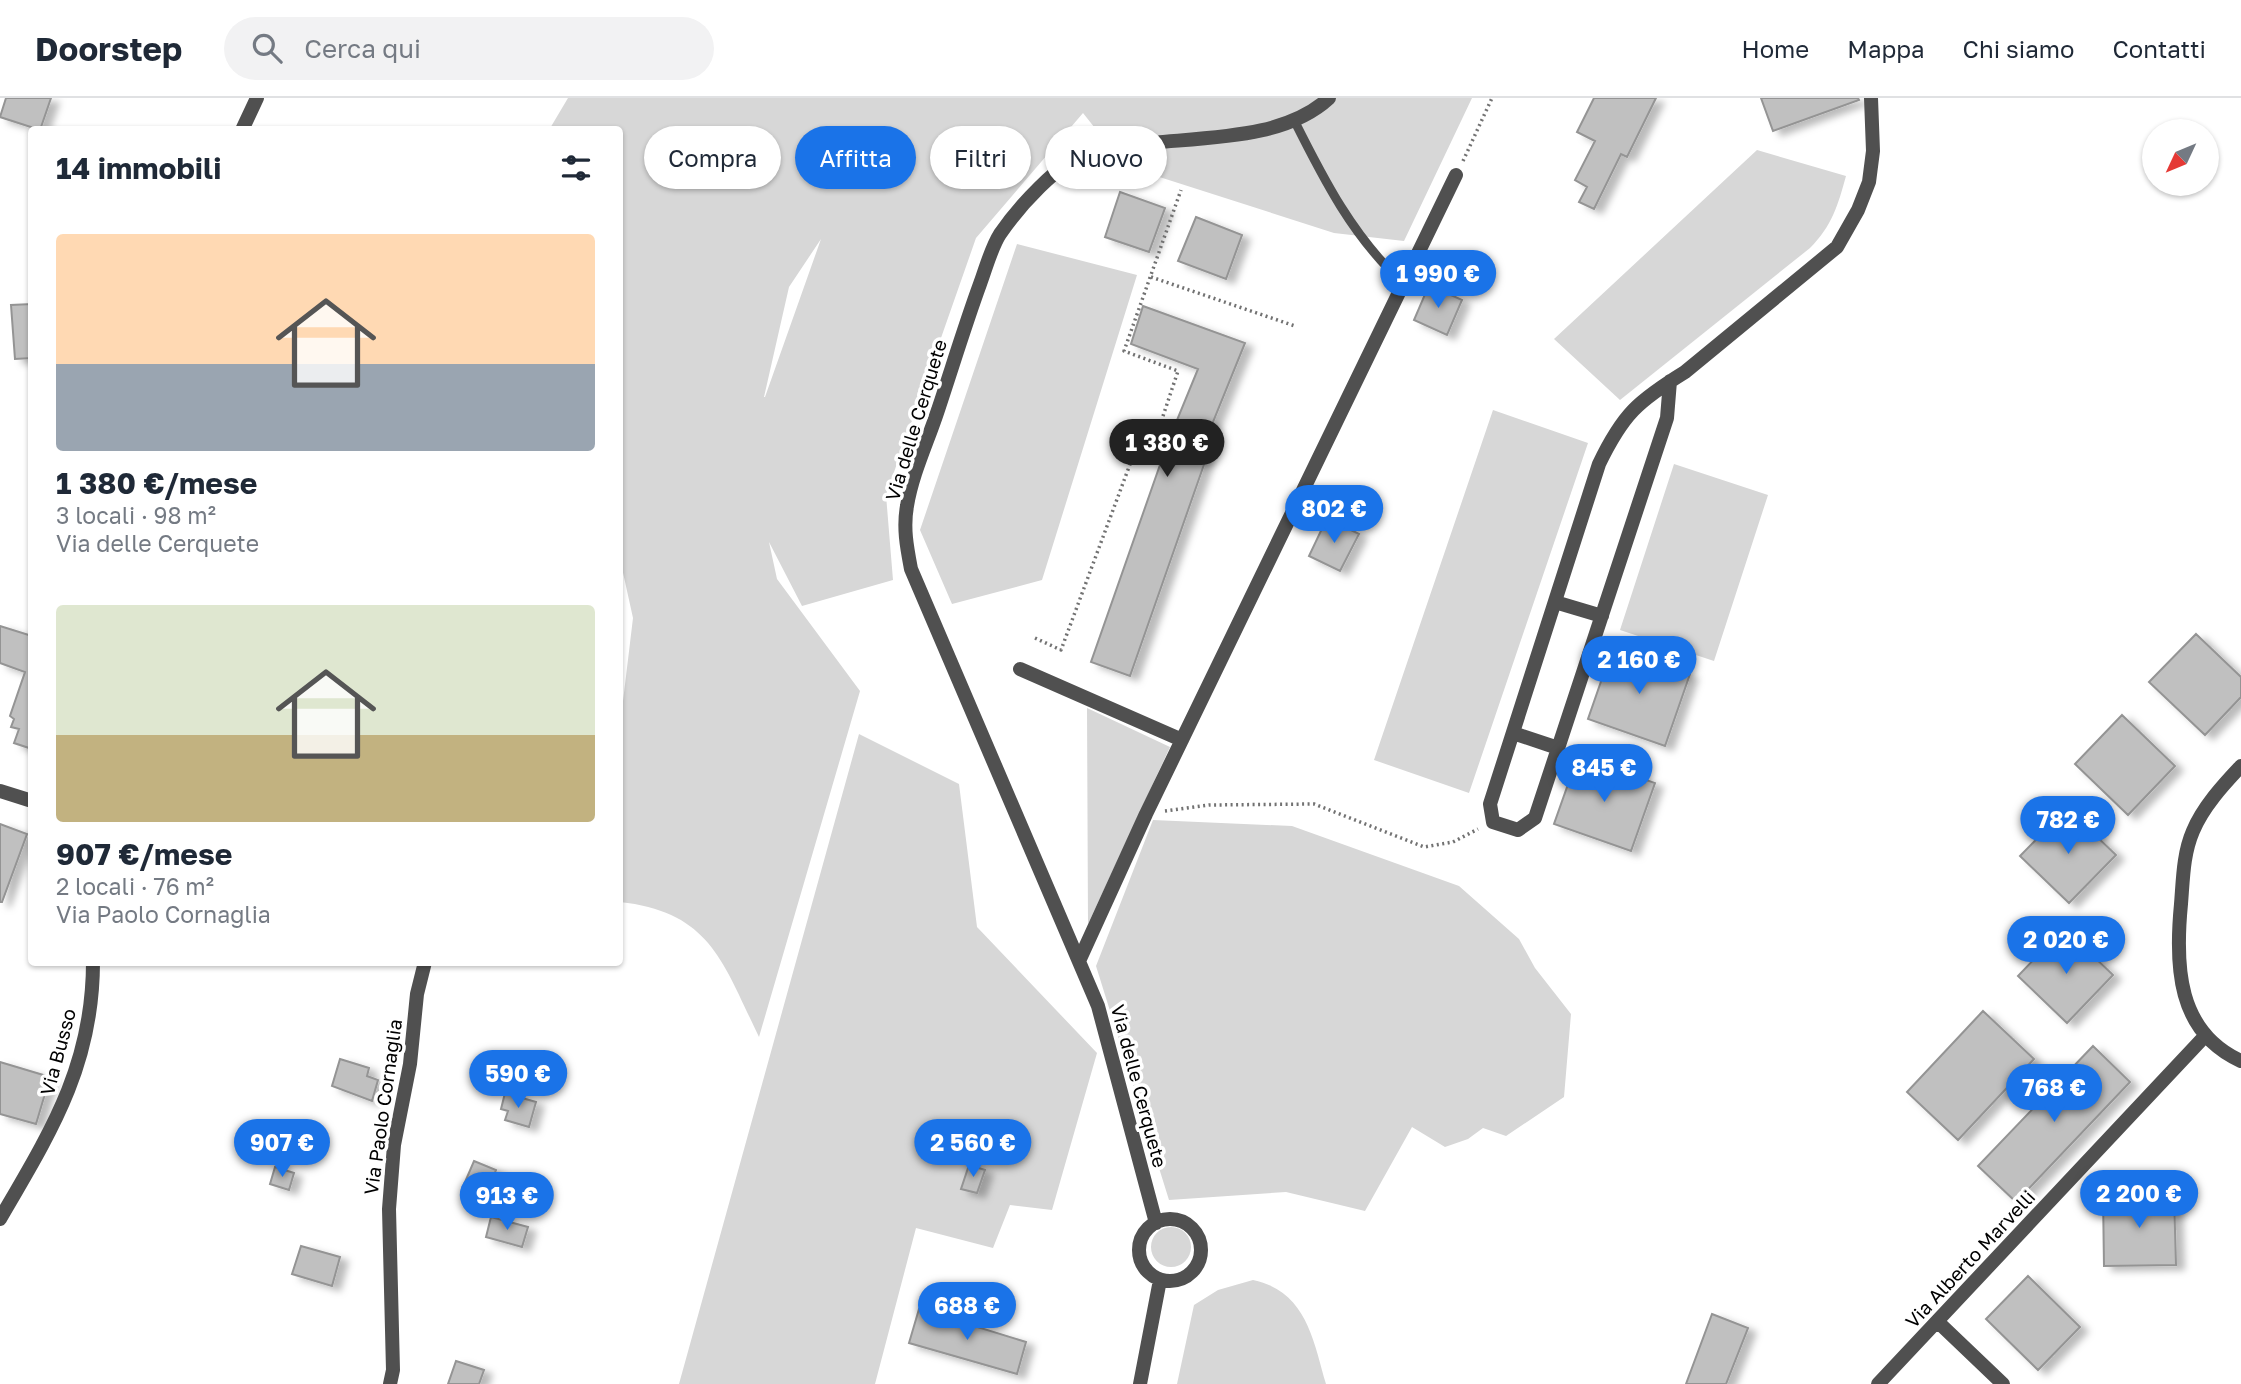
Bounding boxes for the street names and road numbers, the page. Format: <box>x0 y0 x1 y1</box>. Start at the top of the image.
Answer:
street label: Via delle Cerquete <box>880 336 951 503</box>
street label: Via delle Cerquete <box>1107 1002 1172 1170</box>
street label: Via Busso <box>35 1006 80 1098</box>
street label: Via Paolo Cornaglia <box>359 1017 406 1196</box>
street label: Via Alberto Marvelli <box>1900 1185 2039 1332</box>

